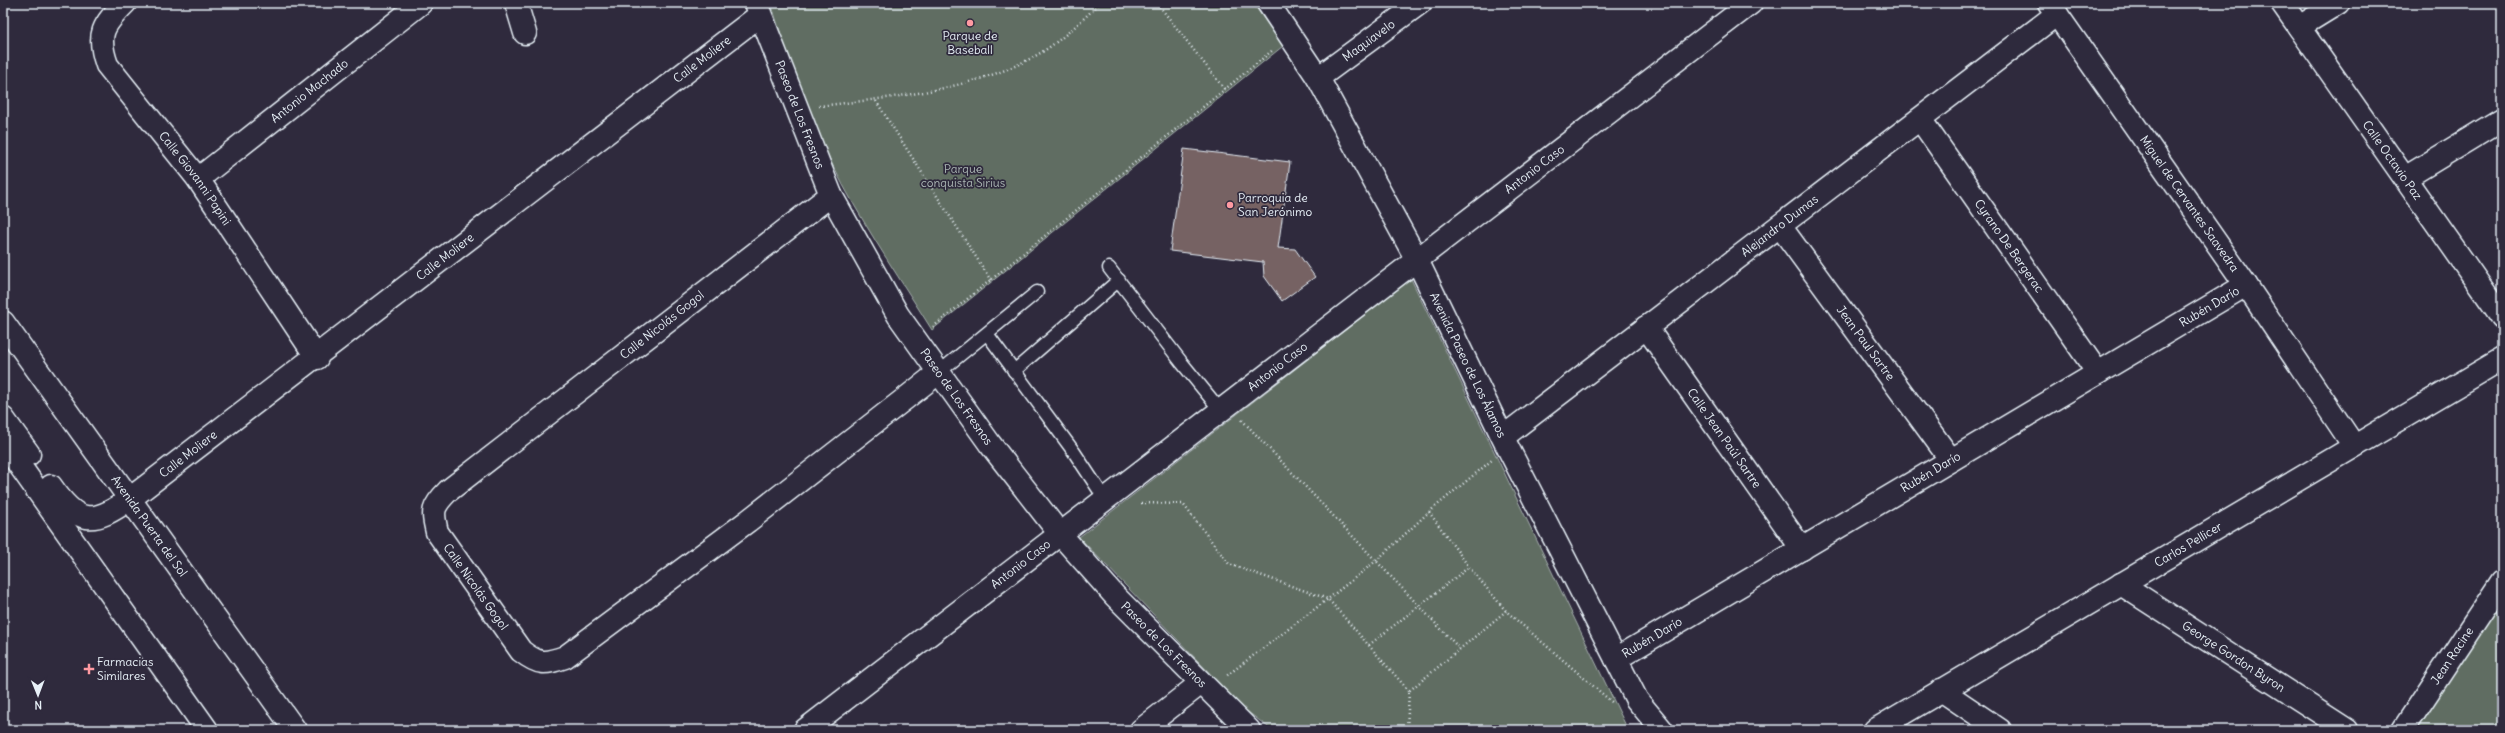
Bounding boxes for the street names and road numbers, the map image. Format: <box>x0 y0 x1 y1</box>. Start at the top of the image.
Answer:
street label: Maquiavelo <box>1339 16 1398 65</box>
street label: Calle Moliere <box>670 32 734 86</box>
street label: Antonio Machado <box>267 55 351 126</box>
street label: Paseo de Los Fresnos <box>772 58 828 171</box>
street label: Calle Octavio Paz <box>2360 117 2426 203</box>
street label: Calle Giovanni Papini <box>156 128 235 228</box>
street label: Miguel de Cervantes Saavedra <box>2137 132 2243 275</box>
street label: Antonio Caso <box>1501 141 1567 197</box>
street label: Alejandro Dumas <box>1738 191 1821 260</box>
street label: Cyrano De Bergerac <box>1972 196 2047 295</box>
street label: Calle Moliere <box>413 230 477 283</box>
street label: Rubén Darío <box>2176 283 2242 330</box>
street label: Calle Nicolás Gogol <box>617 287 707 362</box>
street label: Avenida Paseo de Los Álamos <box>1427 290 1510 440</box>
street label: Jean Paul Sartre <box>1834 302 1898 383</box>
street label: Antonio Caso <box>1244 339 1310 394</box>
street label: Paseo de Los Fresnos <box>917 345 996 448</box>
street label: Calle Jean Paúl Sartre <box>1684 385 1765 491</box>
street label: Calle Moliere <box>156 427 220 481</box>
street label: Rubén Darío <box>1898 448 1963 495</box>
street label: Avenida Puerta del Sol <box>108 472 191 579</box>
street label: Carlos Pellicer <box>2151 518 2225 570</box>
street label: Antonio Caso <box>987 536 1053 592</box>
street label: Calle Nicolás Gogol <box>440 540 512 633</box>
street label: Paseo de Los Fresnos <box>1118 599 1210 690</box>
street label: Rubén Darío <box>1619 613 1685 661</box>
street label: George Gordon Byron <box>2179 618 2288 695</box>
street label: Jean Racine <box>2427 624 2476 687</box>

